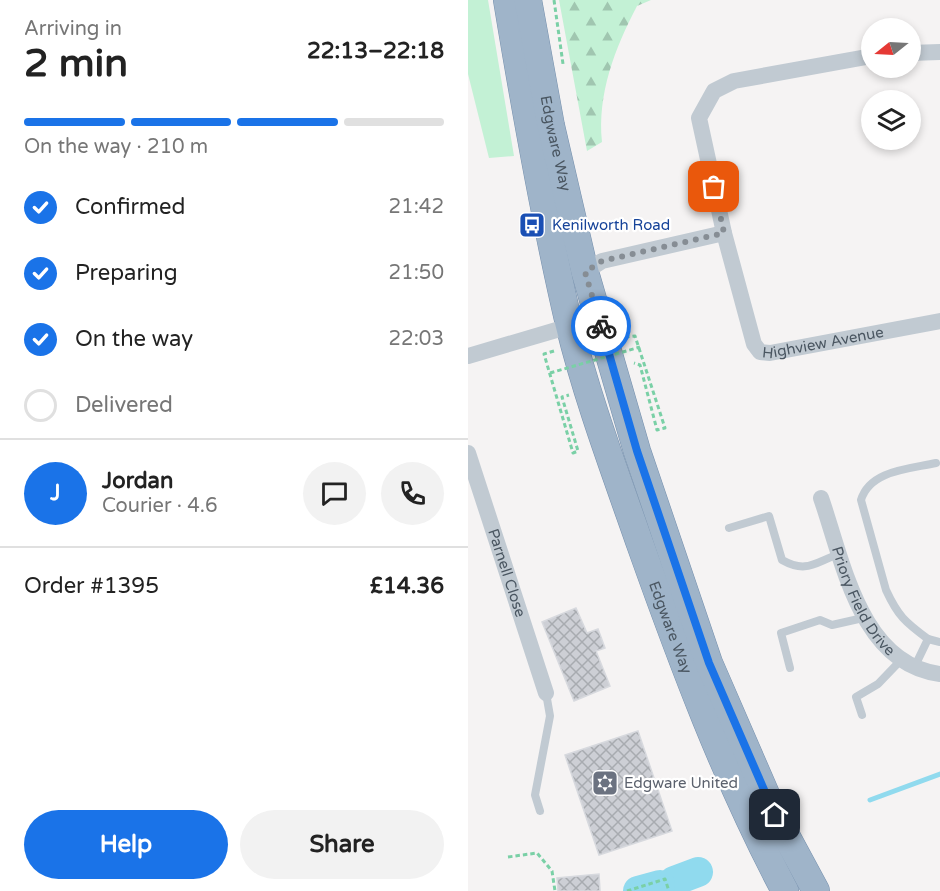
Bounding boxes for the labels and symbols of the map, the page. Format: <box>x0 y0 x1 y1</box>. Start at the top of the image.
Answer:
north arrow <box>861 18 921 78</box>
street label: Edgware Way <box>537 94 575 193</box>
pin <box>688 161 739 212</box>
bus stop icon: Kenilworth Road <box>517 210 547 240</box>
place label: Kenilworth Road <box>552 216 670 234</box>
courier <box>571 296 631 356</box>
street label: Highview Avenue <box>761 323 885 362</box>
street label: Parnell Close <box>484 526 530 619</box>
street label: Priory Field Drive <box>828 544 899 660</box>
street label: Edgware Way <box>645 579 696 676</box>
synagogue icon: Edgware United <box>590 768 620 798</box>
place label: Edgware United <box>624 774 738 792</box>
pin <box>749 789 800 840</box>

